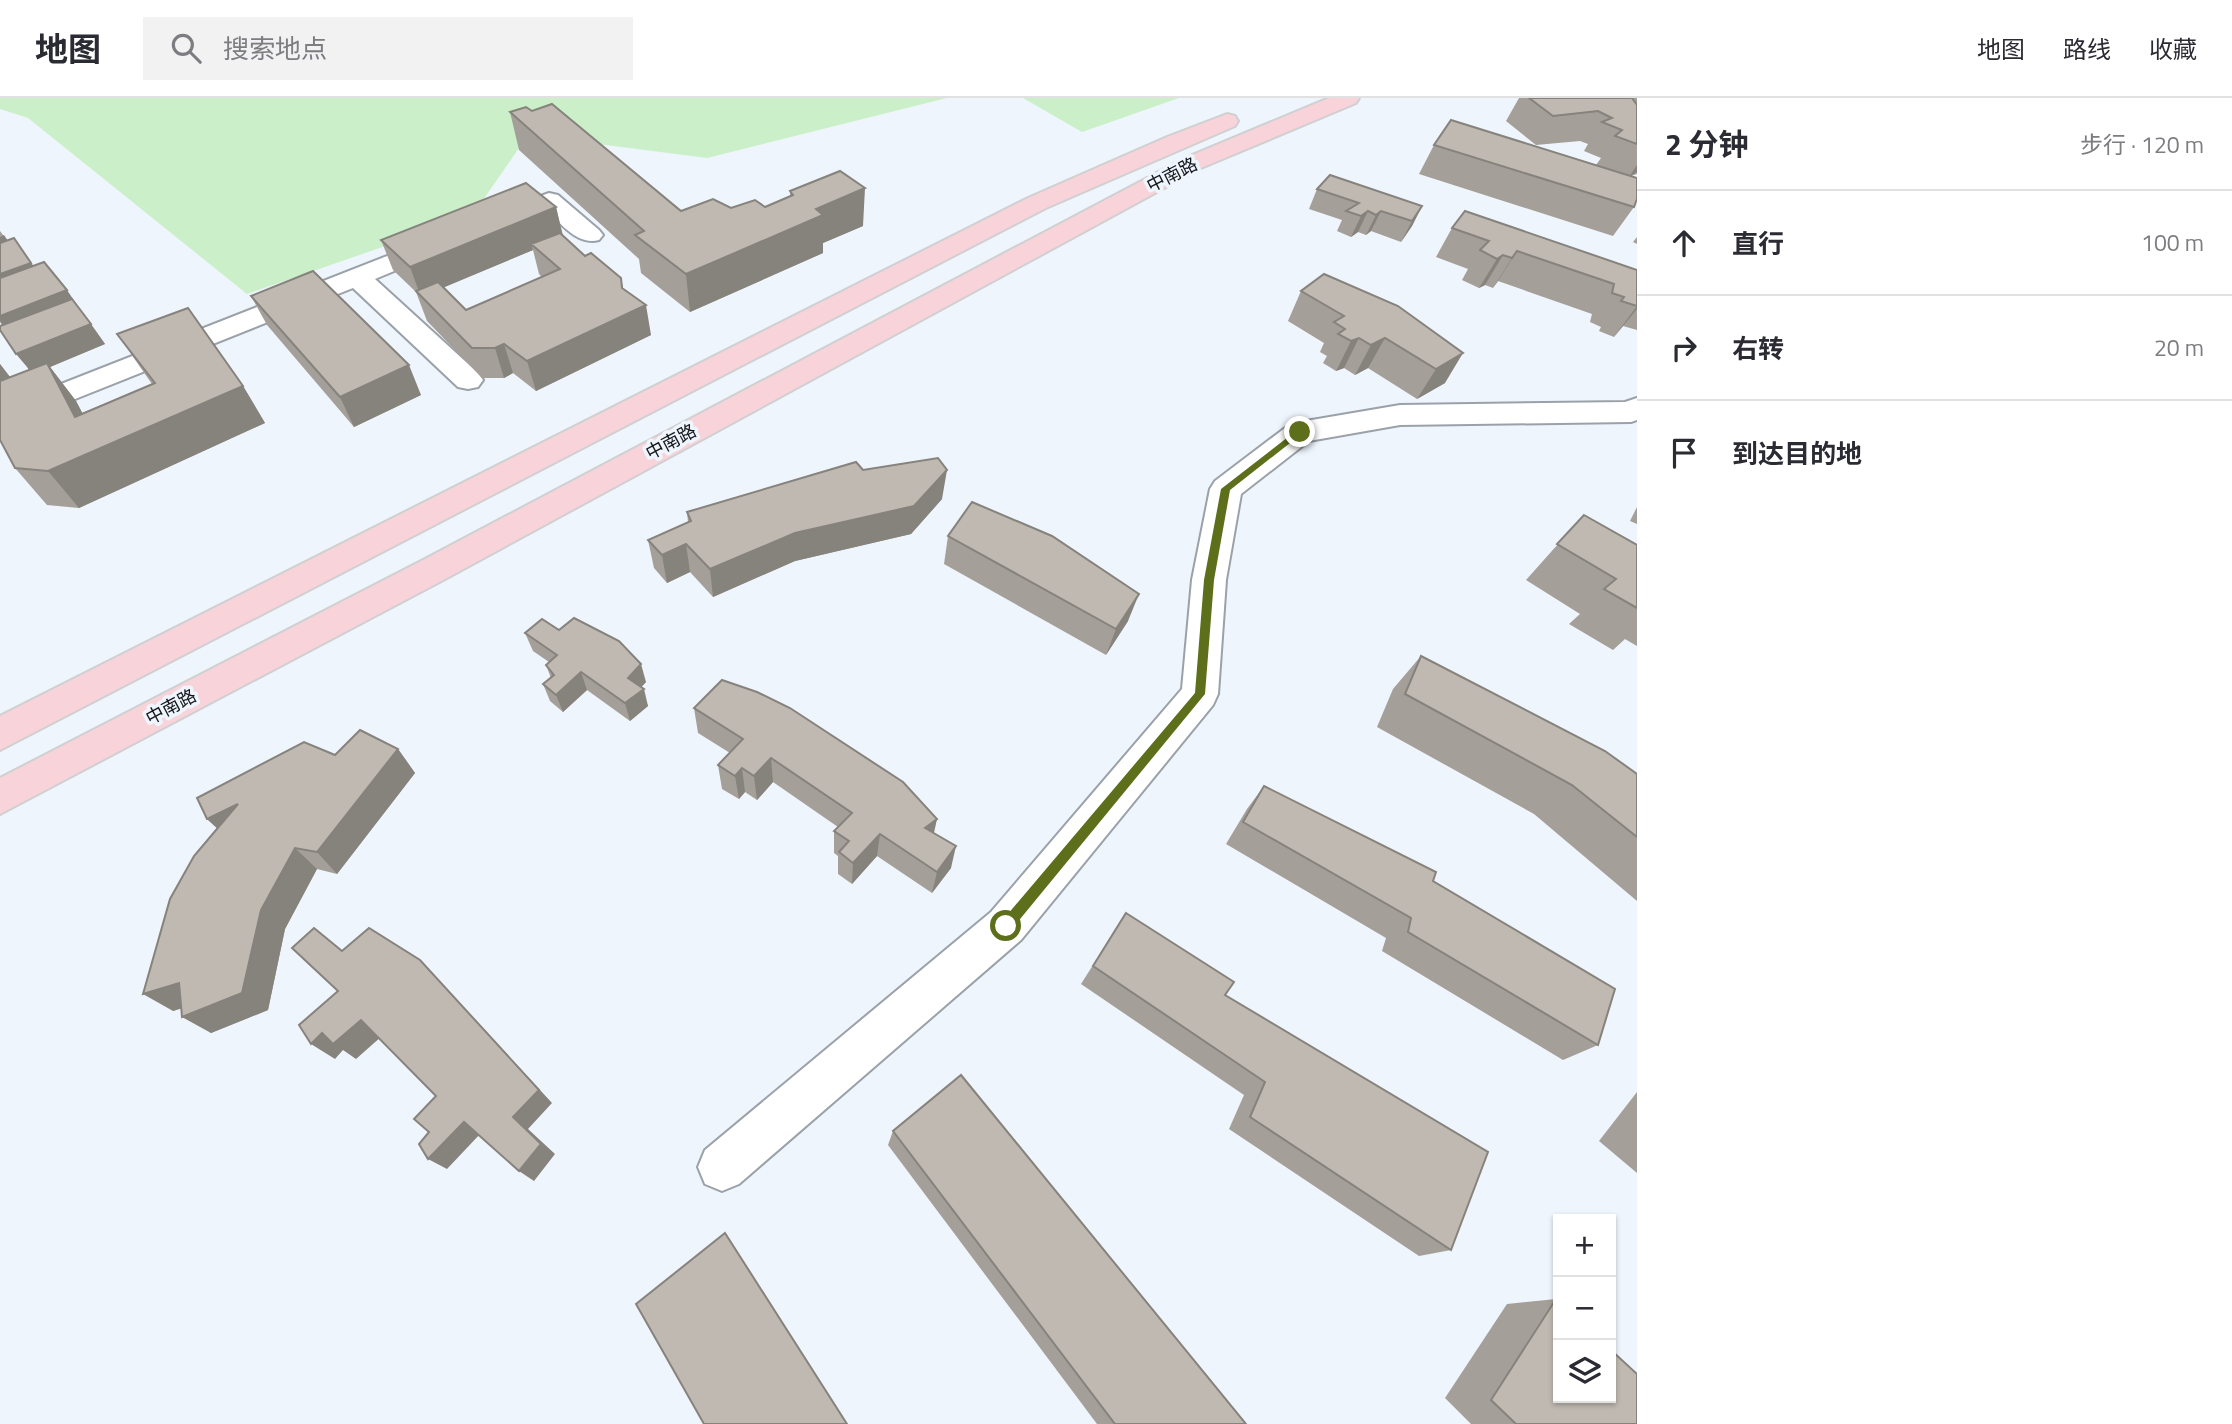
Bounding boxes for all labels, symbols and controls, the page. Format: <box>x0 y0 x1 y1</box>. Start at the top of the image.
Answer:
search box <box>143 17 633 80</box>
text: 地图 <box>35 24 101 74</box>
icon: search <box>167 29 205 67</box>
text: 搜索地点 <box>223 29 327 68</box>
text: 地图 <box>1977 31 2025 67</box>
text: 路线 <box>2063 31 2111 67</box>
text: 收藏 <box>2149 31 2197 67</box>
text: 2 分钟 <box>1665 121 1748 167</box>
text: 步行 · 120 m <box>2080 127 2204 162</box>
street label: 中南路 <box>1142 150 1202 199</box>
icon: ahead <box>1665 224 1703 262</box>
text: 直行 <box>1732 224 1784 263</box>
text: 100 m <box>2141 225 2204 260</box>
icon: right <box>1665 329 1703 367</box>
text: 右转 <box>1732 329 1784 368</box>
text: 20 m <box>2154 330 2204 365</box>
route end <box>1284 416 1315 447</box>
street label: 中南路 <box>641 417 701 466</box>
icon: arrive <box>1665 434 1703 472</box>
text: 到达目的地 <box>1732 434 1862 473</box>
street label: 中南路 <box>141 682 201 731</box>
route start <box>990 910 1021 941</box>
map controls <box>1553 1214 1616 1403</box>
button: + <box>1553 1214 1616 1277</box>
button: − <box>1553 1277 1616 1340</box>
button: layers <box>1553 1340 1616 1403</box>

